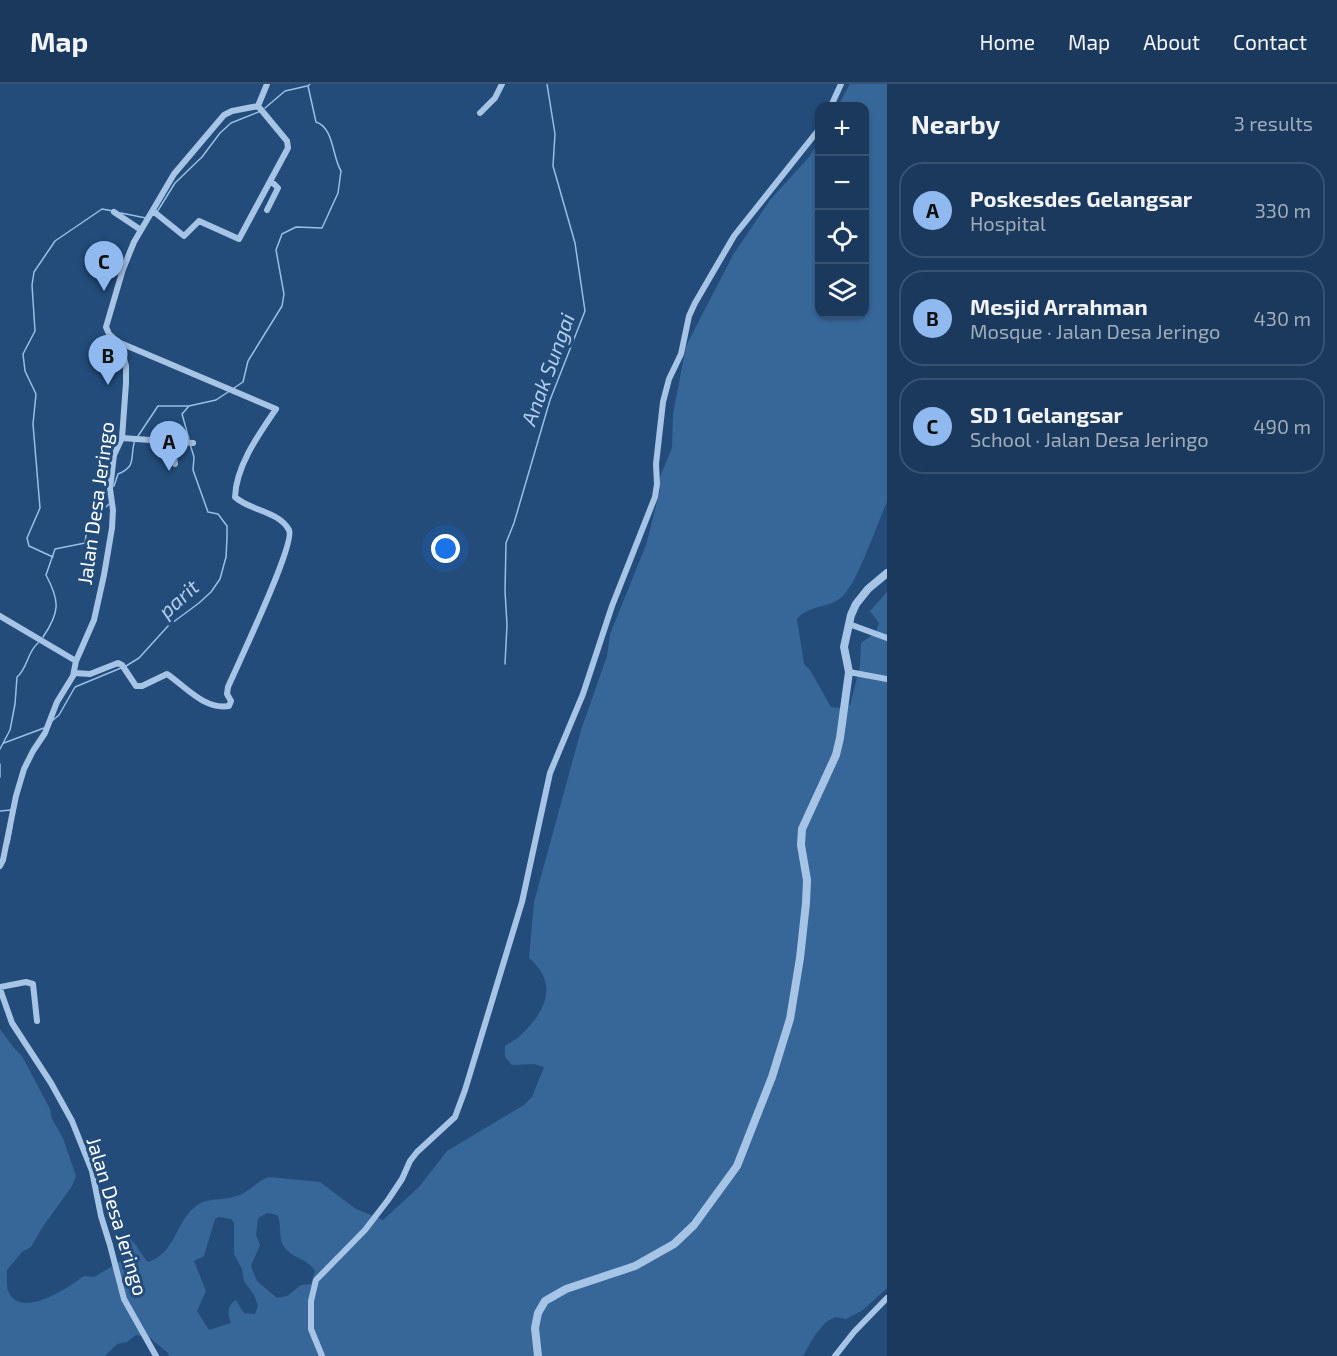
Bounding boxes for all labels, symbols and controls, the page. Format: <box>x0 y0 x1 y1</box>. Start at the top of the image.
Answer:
text: Map <box>30 24 88 58</box>
text: Home <box>979 29 1035 54</box>
text: Map <box>1068 29 1110 54</box>
text: About <box>1143 29 1200 54</box>
text: Contact <box>1233 29 1307 54</box>
map controls <box>815 102 869 318</box>
button: + <box>815 102 869 156</box>
text: Nearby <box>911 108 1000 139</box>
text: 3 results <box>1234 111 1313 135</box>
button: − <box>815 156 869 210</box>
text: Poskesdes Gelangsar <box>970 185 1192 211</box>
text: A <box>926 198 939 222</box>
text: 330 m <box>1255 198 1311 222</box>
button: locate <box>815 210 869 264</box>
text: Hospital <box>970 211 1046 235</box>
pin: C <box>84 242 124 291</box>
button: layers <box>815 264 869 318</box>
text: Mesjid Arrahman <box>970 293 1148 319</box>
text: B <box>926 306 939 330</box>
text: 430 m <box>1254 306 1311 330</box>
water label: Anak Sungai <box>515 309 579 430</box>
text: Mosque · Jalan Desa Jeringo <box>970 319 1220 343</box>
pin: B <box>88 336 128 385</box>
text: SD 1 Gelangsar <box>970 401 1123 427</box>
text: C <box>927 414 938 438</box>
text: 490 m <box>1253 414 1311 438</box>
street label: Jalan Desa Jeringo <box>72 420 118 586</box>
pin: A <box>150 422 188 471</box>
text: School · Jalan Desa Jeringo <box>970 427 1209 451</box>
your location <box>431 534 460 563</box>
water label: parit <box>153 573 203 623</box>
street label: Jalan Desa Jeringo <box>82 1134 154 1298</box>

